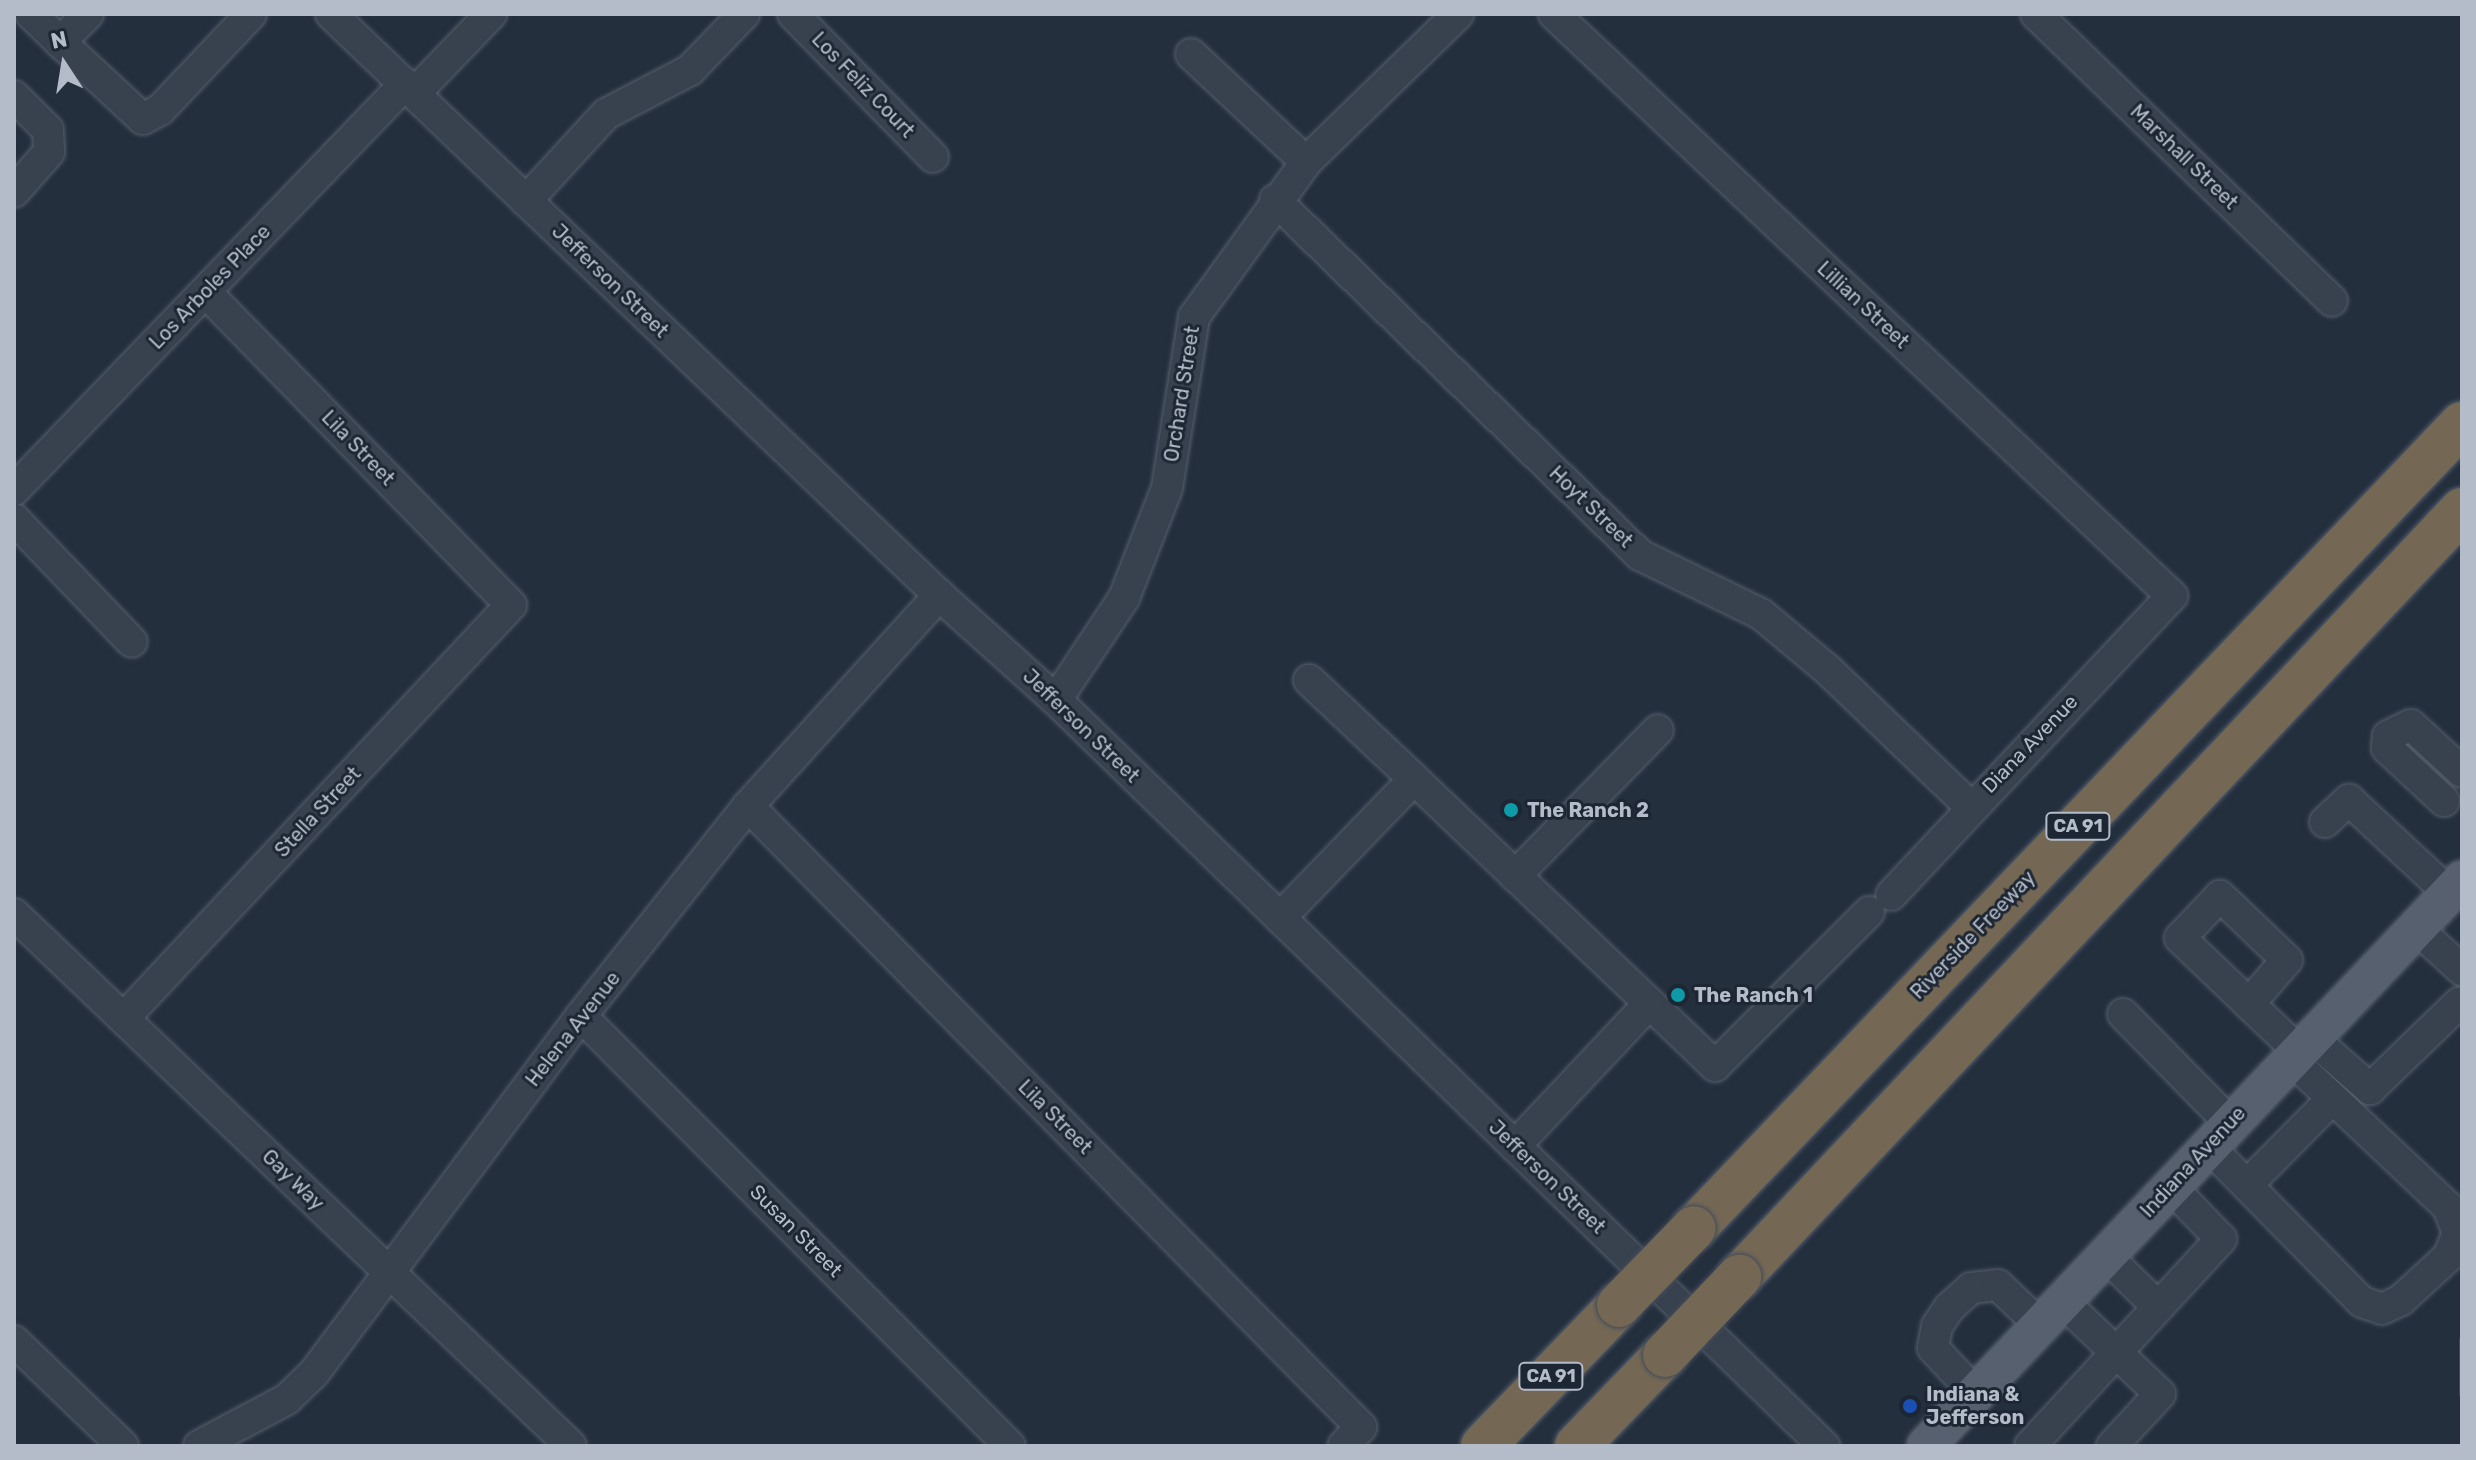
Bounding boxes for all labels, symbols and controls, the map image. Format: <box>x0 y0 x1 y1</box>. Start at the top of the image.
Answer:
north arrow <box>24 24 104 104</box>
text: N <box>48 25 69 55</box>
street label: Los Feliz Court <box>807 27 919 143</box>
street label: Marshall Street <box>2125 100 2243 214</box>
street label: Jefferson Street <box>547 219 673 343</box>
street label: Los Arboles Place <box>144 220 276 354</box>
street label: Lillian Street <box>1812 256 1914 354</box>
street label: Orchard Street <box>1159 324 1205 464</box>
street label: Lila Street <box>316 406 400 490</box>
street label: Hoyt Street <box>1544 461 1638 553</box>
street label: Jefferson Street <box>1018 664 1144 788</box>
street label: Diana Avenue <box>1977 690 2083 798</box>
street label: Stella Street <box>270 762 366 862</box>
place label: The Ranch 2 <box>1527 798 1649 822</box>
marker: The Ranch 2 <box>1502 801 1520 819</box>
road number: CA 91 <box>2044 812 2112 840</box>
street label: Riverside Freeway <box>1906 866 2040 1004</box>
street label: Helena Avenue <box>521 967 625 1091</box>
place label: The Ranch 1 <box>1694 983 1813 1007</box>
marker: The Ranch 1 <box>1669 986 1687 1004</box>
street label: Lila Street <box>1013 1075 1097 1159</box>
street label: Indiana Avenue <box>2135 1101 2251 1223</box>
street label: Jefferson Street <box>1484 1115 1610 1239</box>
street label: Gay Way <box>257 1144 329 1216</box>
street label: Susan Street <box>745 1180 847 1282</box>
road number: CA 91 <box>1517 1362 1585 1390</box>
place label: Indiana & Jefferson <box>1926 1382 2024 1429</box>
marker: Indiana & Jefferson <box>1901 1397 1919 1415</box>

